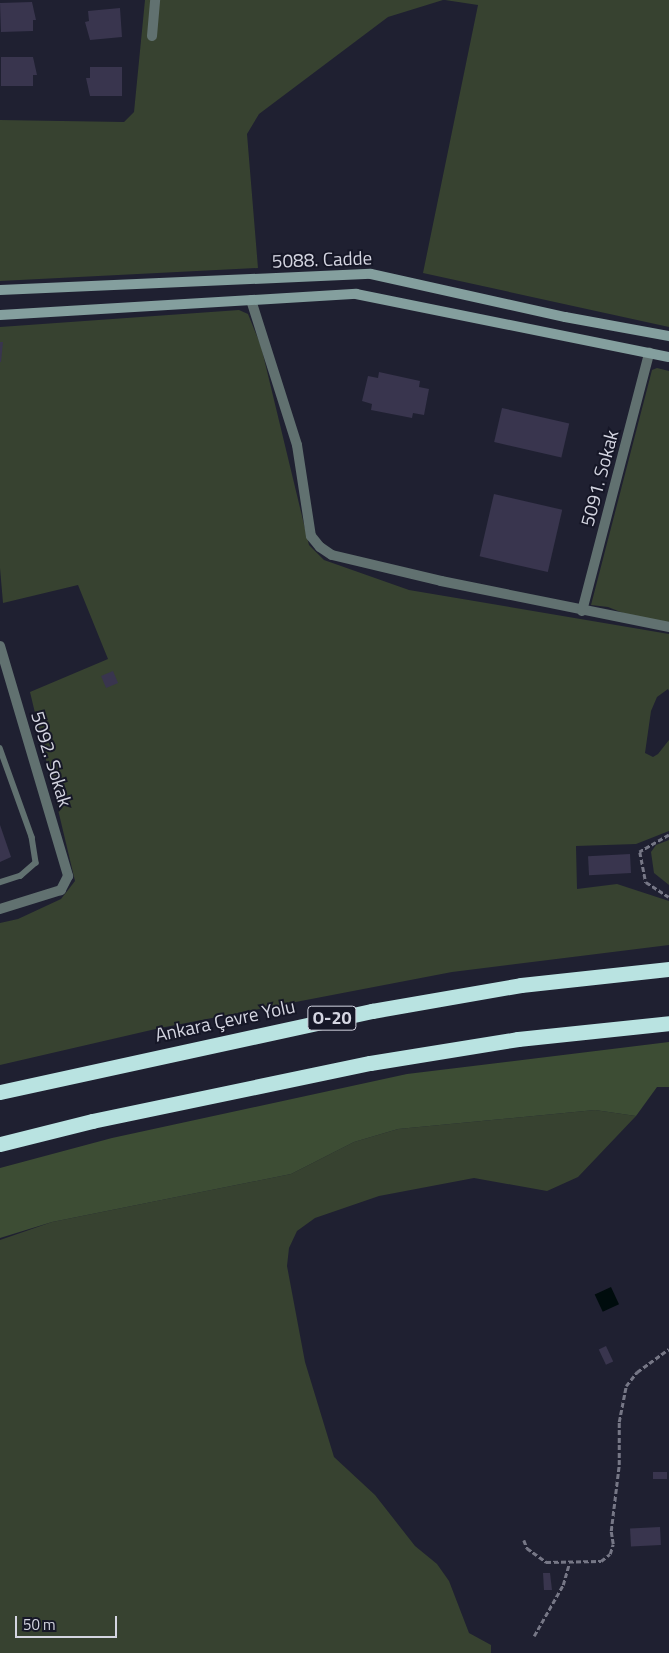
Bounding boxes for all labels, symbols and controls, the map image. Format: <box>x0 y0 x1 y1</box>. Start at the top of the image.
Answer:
street label: 5088. Cadde <box>271 246 373 272</box>
street label: 5091. Sokak <box>575 427 623 529</box>
street label: 5092. Sokak <box>27 708 77 810</box>
street label: Ankara Çevre Yolu <box>153 994 297 1046</box>
road number: O-20 <box>307 1002 357 1034</box>
scale bar <box>18 1606 120 1638</box>
text: 50 m <box>23 1613 56 1636</box>

